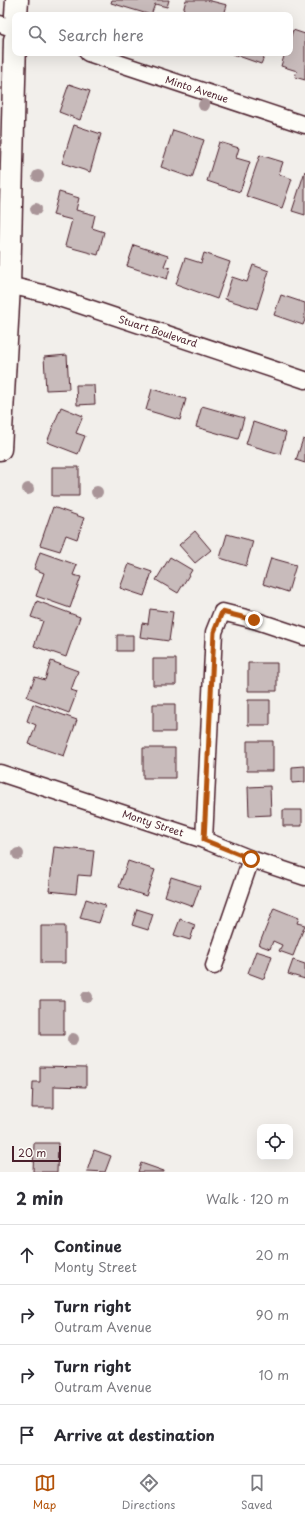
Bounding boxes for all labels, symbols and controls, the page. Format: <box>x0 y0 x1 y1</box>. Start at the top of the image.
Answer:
search box <box>12 12 293 56</box>
icon: search <box>26 23 48 45</box>
text: Search here <box>58 23 144 46</box>
street label: Minto Avenue <box>164 71 231 106</box>
street label: Stuart Boulevard <box>117 311 199 350</box>
route end <box>245 611 263 629</box>
street label: Monty Street <box>120 806 186 840</box>
route start <box>242 850 260 868</box>
map controls <box>257 1124 293 1160</box>
button: locate <box>257 1124 293 1160</box>
scale bar <box>12 1144 61 1163</box>
text: 20 m <box>18 1144 46 1161</box>
text: 2 min <box>16 1185 63 1211</box>
text: Walk · 120 m <box>206 1189 289 1208</box>
text: Continue <box>54 1234 122 1257</box>
icon: ahead <box>16 1244 38 1266</box>
text: 20 m <box>255 1245 289 1264</box>
text: Monty Street <box>54 1257 137 1276</box>
text: Turn right <box>54 1294 131 1317</box>
icon: right <box>16 1304 38 1326</box>
text: 90 m <box>256 1305 289 1324</box>
text: Outram Avenue <box>54 1317 152 1336</box>
text: Turn right <box>54 1354 131 1377</box>
icon: right <box>16 1364 38 1386</box>
text: 10 m <box>259 1365 289 1384</box>
text: Outram Avenue <box>54 1377 152 1396</box>
text: Arrive at destination <box>54 1423 215 1446</box>
icon: arrive <box>16 1424 38 1446</box>
tab: Map <box>33 1472 56 1513</box>
tab: Directions <box>122 1472 175 1513</box>
tab: Saved <box>241 1472 272 1513</box>

